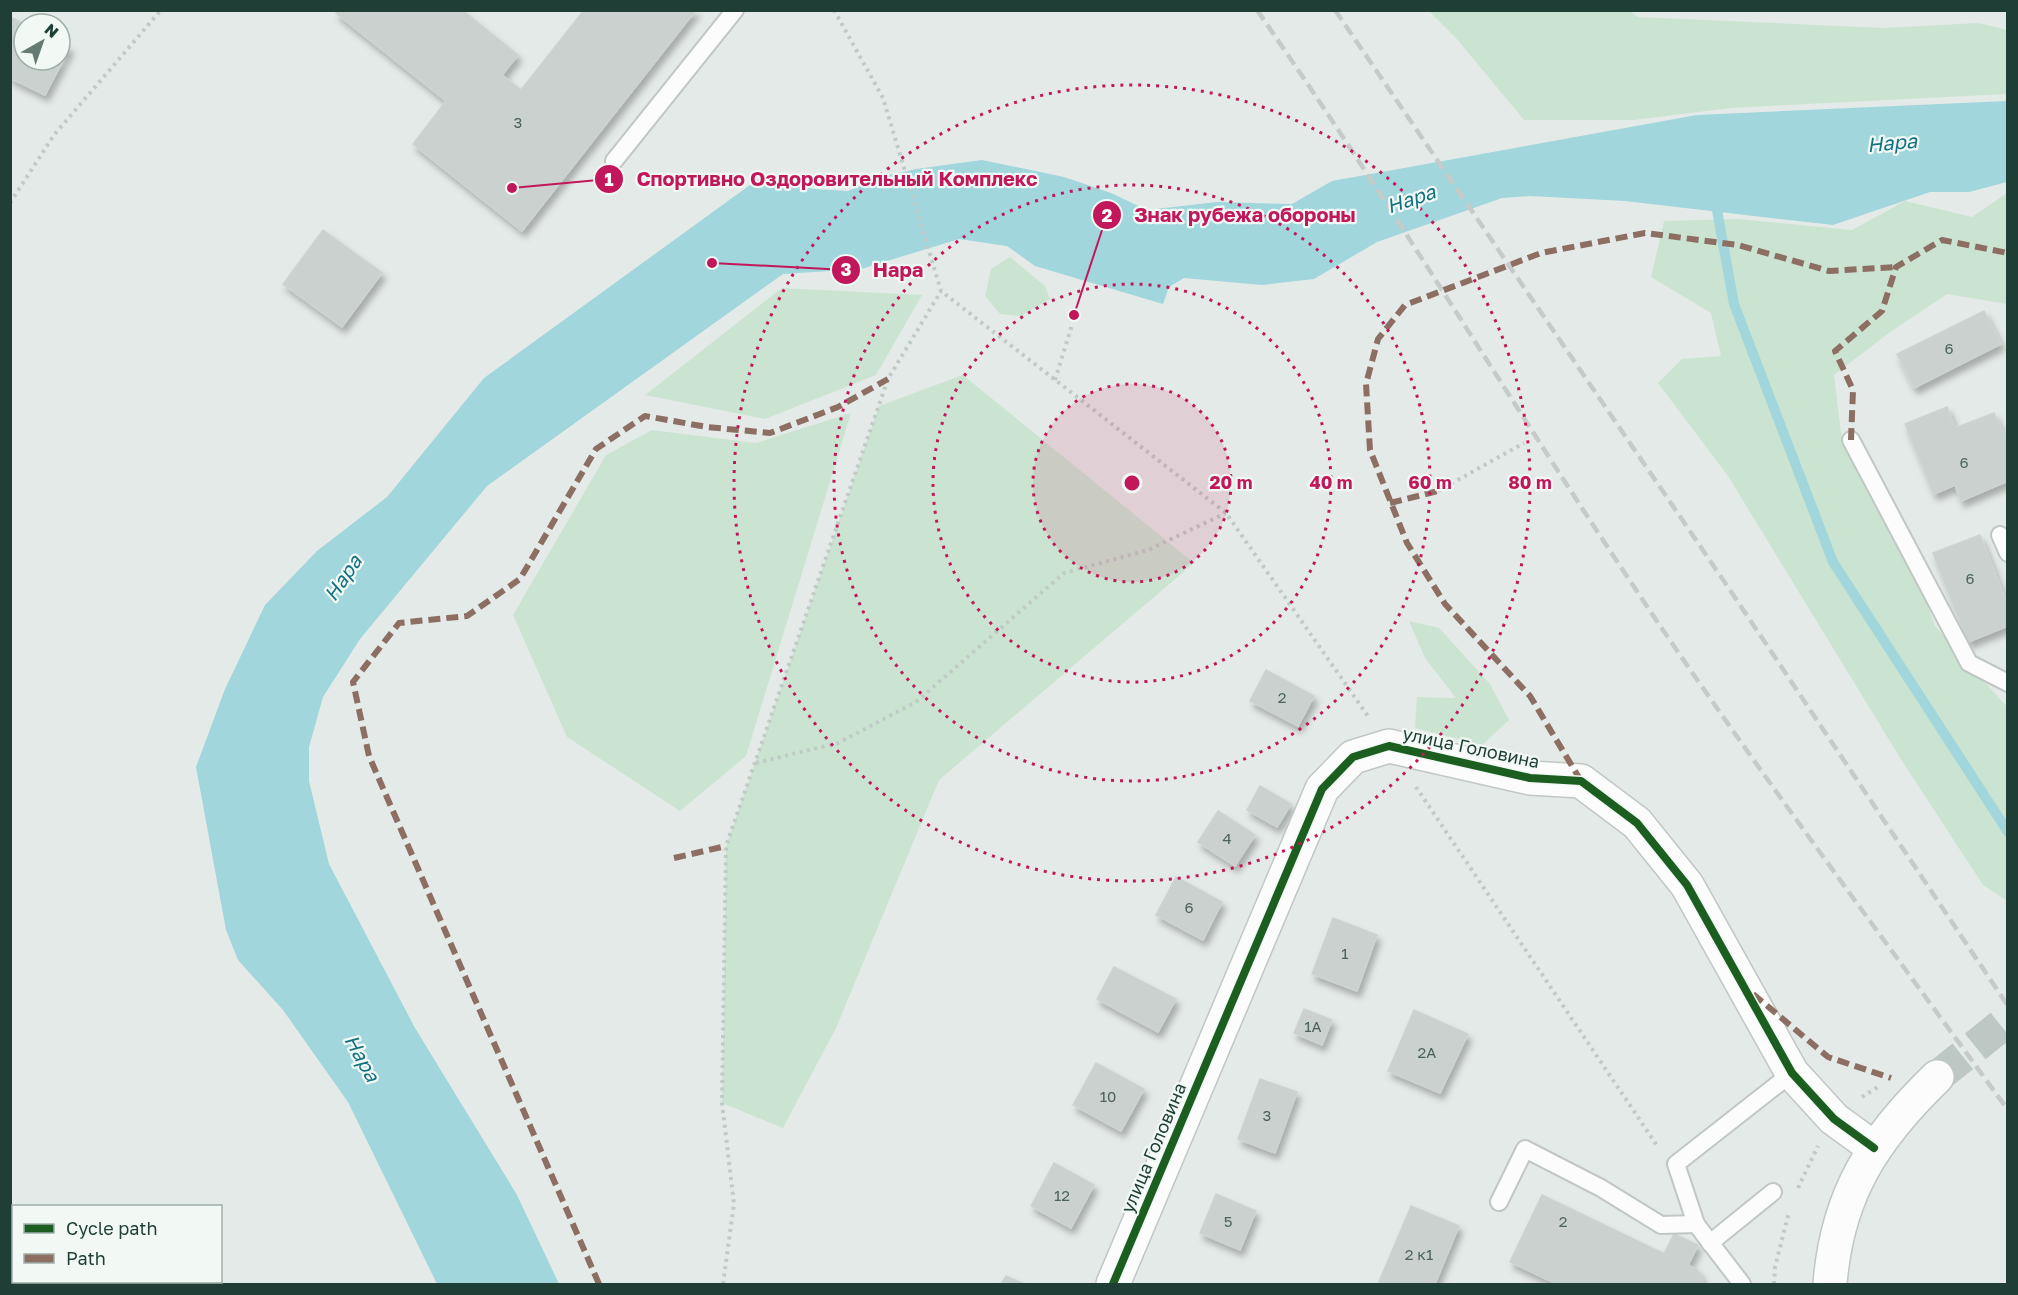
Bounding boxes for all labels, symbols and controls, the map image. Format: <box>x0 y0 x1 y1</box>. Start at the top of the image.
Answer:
north arrow <box>12 12 72 72</box>
text: N <box>41 19 63 42</box>
house number: 3 <box>514 113 522 131</box>
water label: Нара <box>1866 128 1919 156</box>
callout: Спортивно Оздоровительный Комплекс <box>594 160 1049 198</box>
text: Спортивно Оздоровительный Комплекс <box>636 166 1038 190</box>
text: 1 <box>604 168 614 190</box>
water label: Нара <box>1383 178 1439 218</box>
callout: Знак рубежа обороны <box>1092 196 1368 234</box>
text: Знак рубежа обороны <box>1134 202 1356 226</box>
text: 2 <box>1102 204 1113 226</box>
callout: Нара <box>831 251 936 289</box>
text: Нара <box>873 257 923 281</box>
text: 3 <box>841 258 852 280</box>
house number: 6 <box>1944 339 1954 357</box>
house number: 6 <box>1959 453 1969 471</box>
text: 20 m <box>1210 471 1252 493</box>
text: 40 m <box>1309 471 1353 493</box>
text: 60 m <box>1408 471 1452 493</box>
text: 80 m <box>1508 471 1552 493</box>
centre of rings <box>1122 473 1142 493</box>
water label: Нара <box>318 549 367 605</box>
house number: 6 <box>1965 569 1975 587</box>
house number: 2 <box>1278 688 1286 706</box>
street label: улица Головина <box>1401 722 1542 772</box>
house number: 4 <box>1222 829 1232 847</box>
house number: 6 <box>1184 898 1194 916</box>
house number: 1 <box>1341 944 1349 962</box>
house number: 1А <box>1304 1017 1322 1035</box>
water label: Нара <box>340 1030 386 1086</box>
house number: 2А <box>1418 1043 1436 1061</box>
street label: улица Головина <box>1116 1079 1190 1216</box>
house number: 10 <box>1100 1087 1116 1105</box>
house number: 3 <box>1263 1106 1271 1124</box>
house number: 12 <box>1054 1186 1070 1204</box>
legend <box>12 1205 222 1283</box>
house number: 5 <box>1224 1212 1232 1230</box>
house number: 2 <box>1559 1212 1567 1230</box>
text: Cycle path <box>66 1217 158 1239</box>
house number: 2 к1 <box>1405 1245 1433 1263</box>
text: Path <box>66 1247 106 1269</box>

